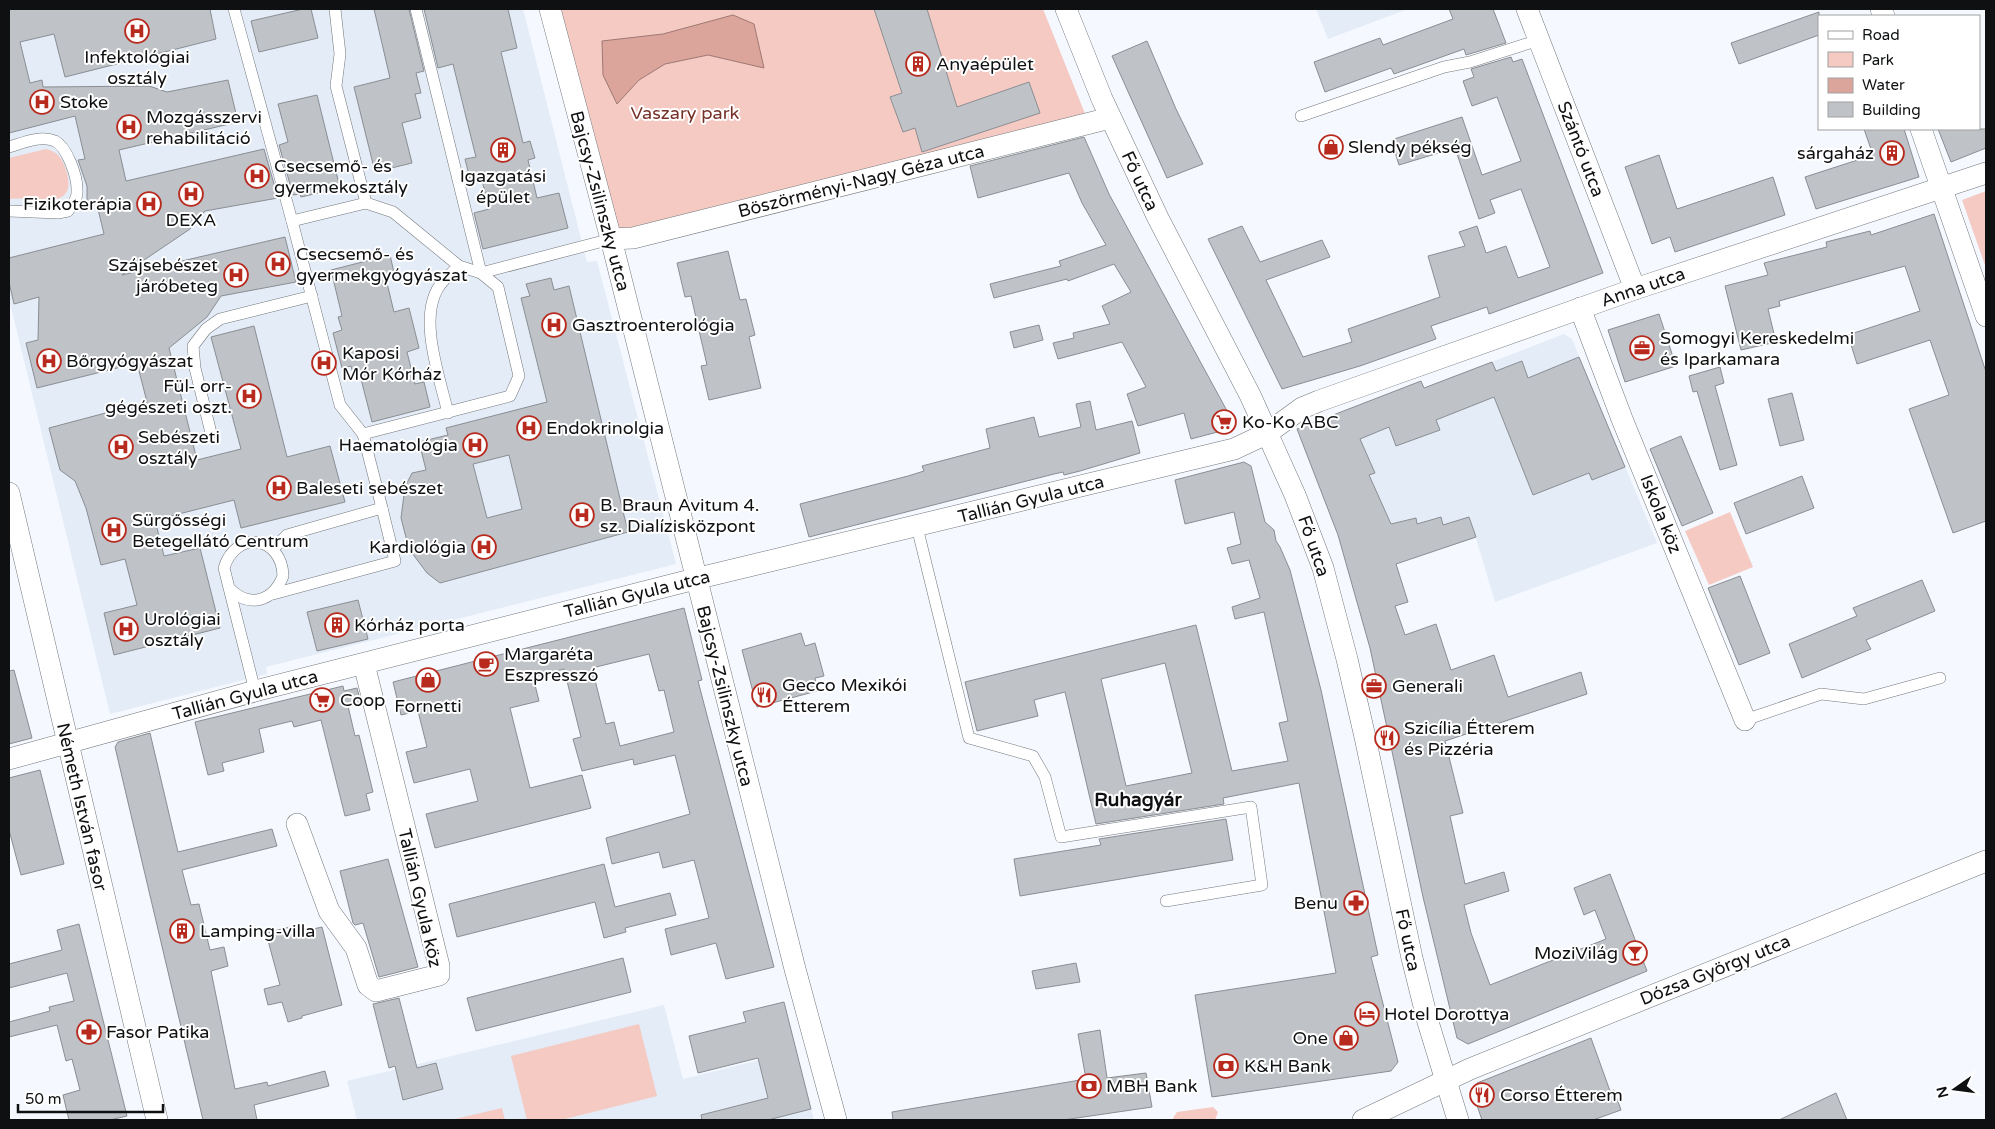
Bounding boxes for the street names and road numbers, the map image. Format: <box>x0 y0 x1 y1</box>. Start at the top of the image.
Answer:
street label: Szántó utca <box>1553 98 1609 200</box>
street label: Bajcsy-Zsilinszky utca <box>565 108 635 294</box>
street label: Böszörményi-Nagy Géza utca <box>736 140 986 222</box>
street label: Fő utca <box>1117 148 1163 214</box>
street label: Anna utca <box>1598 262 1688 312</box>
street label: Tallián Gyula utca <box>956 470 1106 528</box>
street label: Iskola köz <box>1635 471 1687 557</box>
street label: Fő utca <box>1293 513 1335 579</box>
street label: Tallián Gyula utca <box>562 565 712 623</box>
street label: Bajcsy-Zsilinszky utca <box>692 603 758 789</box>
street label: Tallián Gyula utca <box>170 665 320 725</box>
street label: Németh István fasor <box>52 721 112 894</box>
street label: Tallián Gyula köz <box>393 826 447 970</box>
street label: Fő utca <box>1391 907 1425 973</box>
street label: Dózsa György utca <box>1637 930 1793 1010</box>

